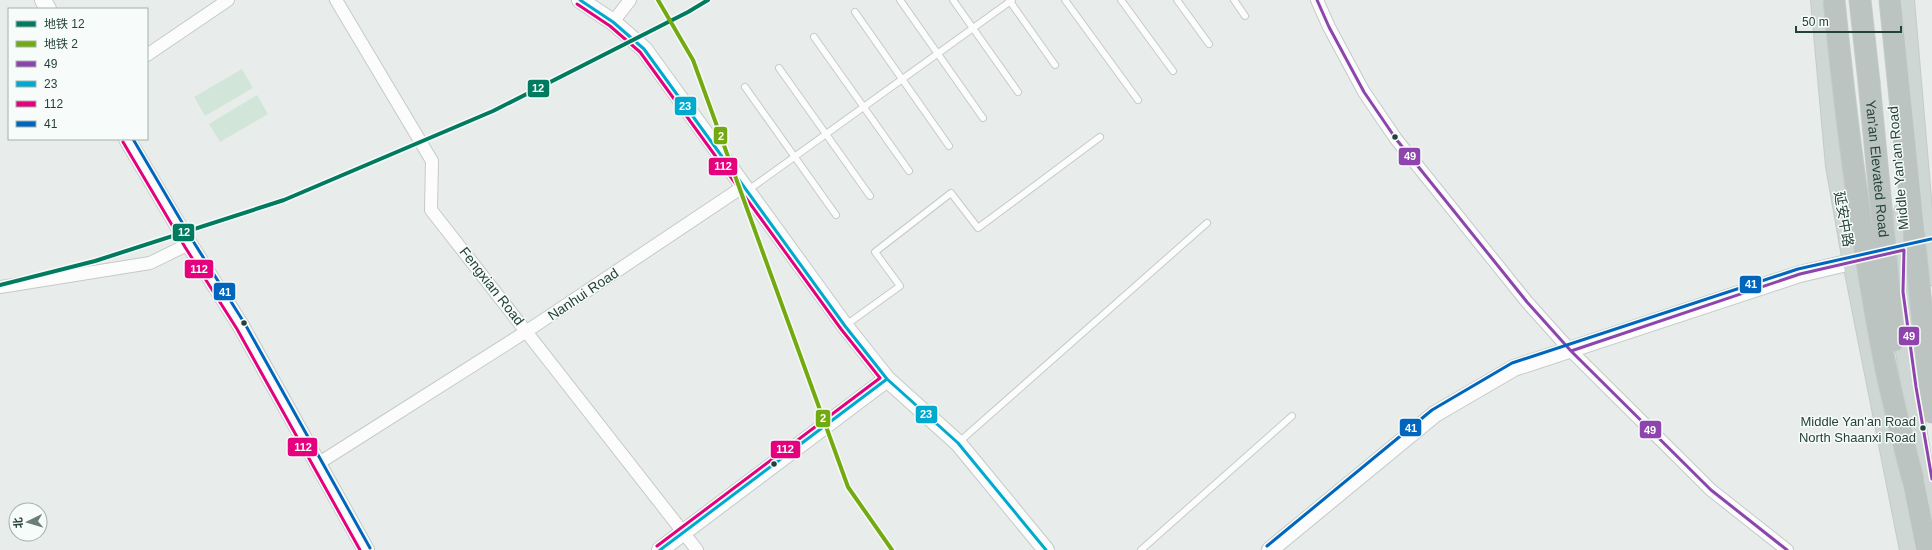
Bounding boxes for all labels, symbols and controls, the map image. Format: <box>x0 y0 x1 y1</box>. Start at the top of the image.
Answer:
legend <box>8 8 148 140</box>
scale bar <box>1796 8 1901 34</box>
text: 50 m <box>1802 15 1829 29</box>
text: 地铁 12 <box>44 17 85 31</box>
text: 地铁 2 <box>44 37 78 51</box>
text: 49 <box>44 57 58 71</box>
text: 23 <box>44 77 58 91</box>
line badge: 12 <box>527 79 550 98</box>
text: 12 <box>532 82 544 94</box>
line badge: 23 <box>674 96 697 116</box>
text: 112 <box>44 97 63 111</box>
street label: Yan'an Elevated Road <box>1863 99 1892 238</box>
text: 23 <box>679 100 691 112</box>
street label: Middle Yan'an Road <box>1885 105 1911 231</box>
text: 41 <box>44 117 58 131</box>
line badge: 2 <box>713 126 728 145</box>
text: 2 <box>718 130 724 142</box>
unlabelled marker <box>1390 132 1400 142</box>
line badge: 49 <box>1398 147 1421 166</box>
text: 49 <box>1404 150 1416 162</box>
line badge: 112 <box>708 157 738 176</box>
text: 112 <box>714 160 732 172</box>
street label: 延安中路 <box>1831 190 1857 248</box>
line badge: 12 <box>172 223 195 242</box>
text: 12 <box>178 226 190 238</box>
street label: Fengxian Road <box>456 244 528 328</box>
line badge: 112 <box>184 259 214 279</box>
text: 112 <box>190 263 208 275</box>
street label: Nanhui Road <box>545 265 621 323</box>
line badge: 41 <box>1739 275 1762 294</box>
text: 41 <box>1745 278 1757 290</box>
line badge: 41 <box>213 282 236 301</box>
text: 41 <box>219 286 231 298</box>
unlabelled marker <box>239 318 249 328</box>
line badge: 49 <box>1898 326 1920 346</box>
text: 49 <box>1903 330 1915 342</box>
line badge: 23 <box>915 405 938 424</box>
text: 23 <box>920 408 932 420</box>
line badge: 2 <box>815 409 831 428</box>
text: 2 <box>820 412 826 424</box>
place label: Middle Yan'an Road North Shaanxi Road <box>1799 414 1916 445</box>
line badge: 41 <box>1399 418 1422 437</box>
line badge: 49 <box>1639 420 1662 439</box>
text: 41 <box>1405 422 1417 434</box>
marker: Middle Yan'an Road North Shaanxi Road <box>1918 423 1928 433</box>
text: 49 <box>1644 424 1656 436</box>
line badge: 112 <box>287 437 318 457</box>
line badge: 112 <box>770 440 801 459</box>
text: 112 <box>294 441 312 453</box>
text: 112 <box>776 443 794 455</box>
unlabelled marker <box>769 459 779 469</box>
north arrow <box>8 502 48 542</box>
text: 北 <box>12 517 24 529</box>

